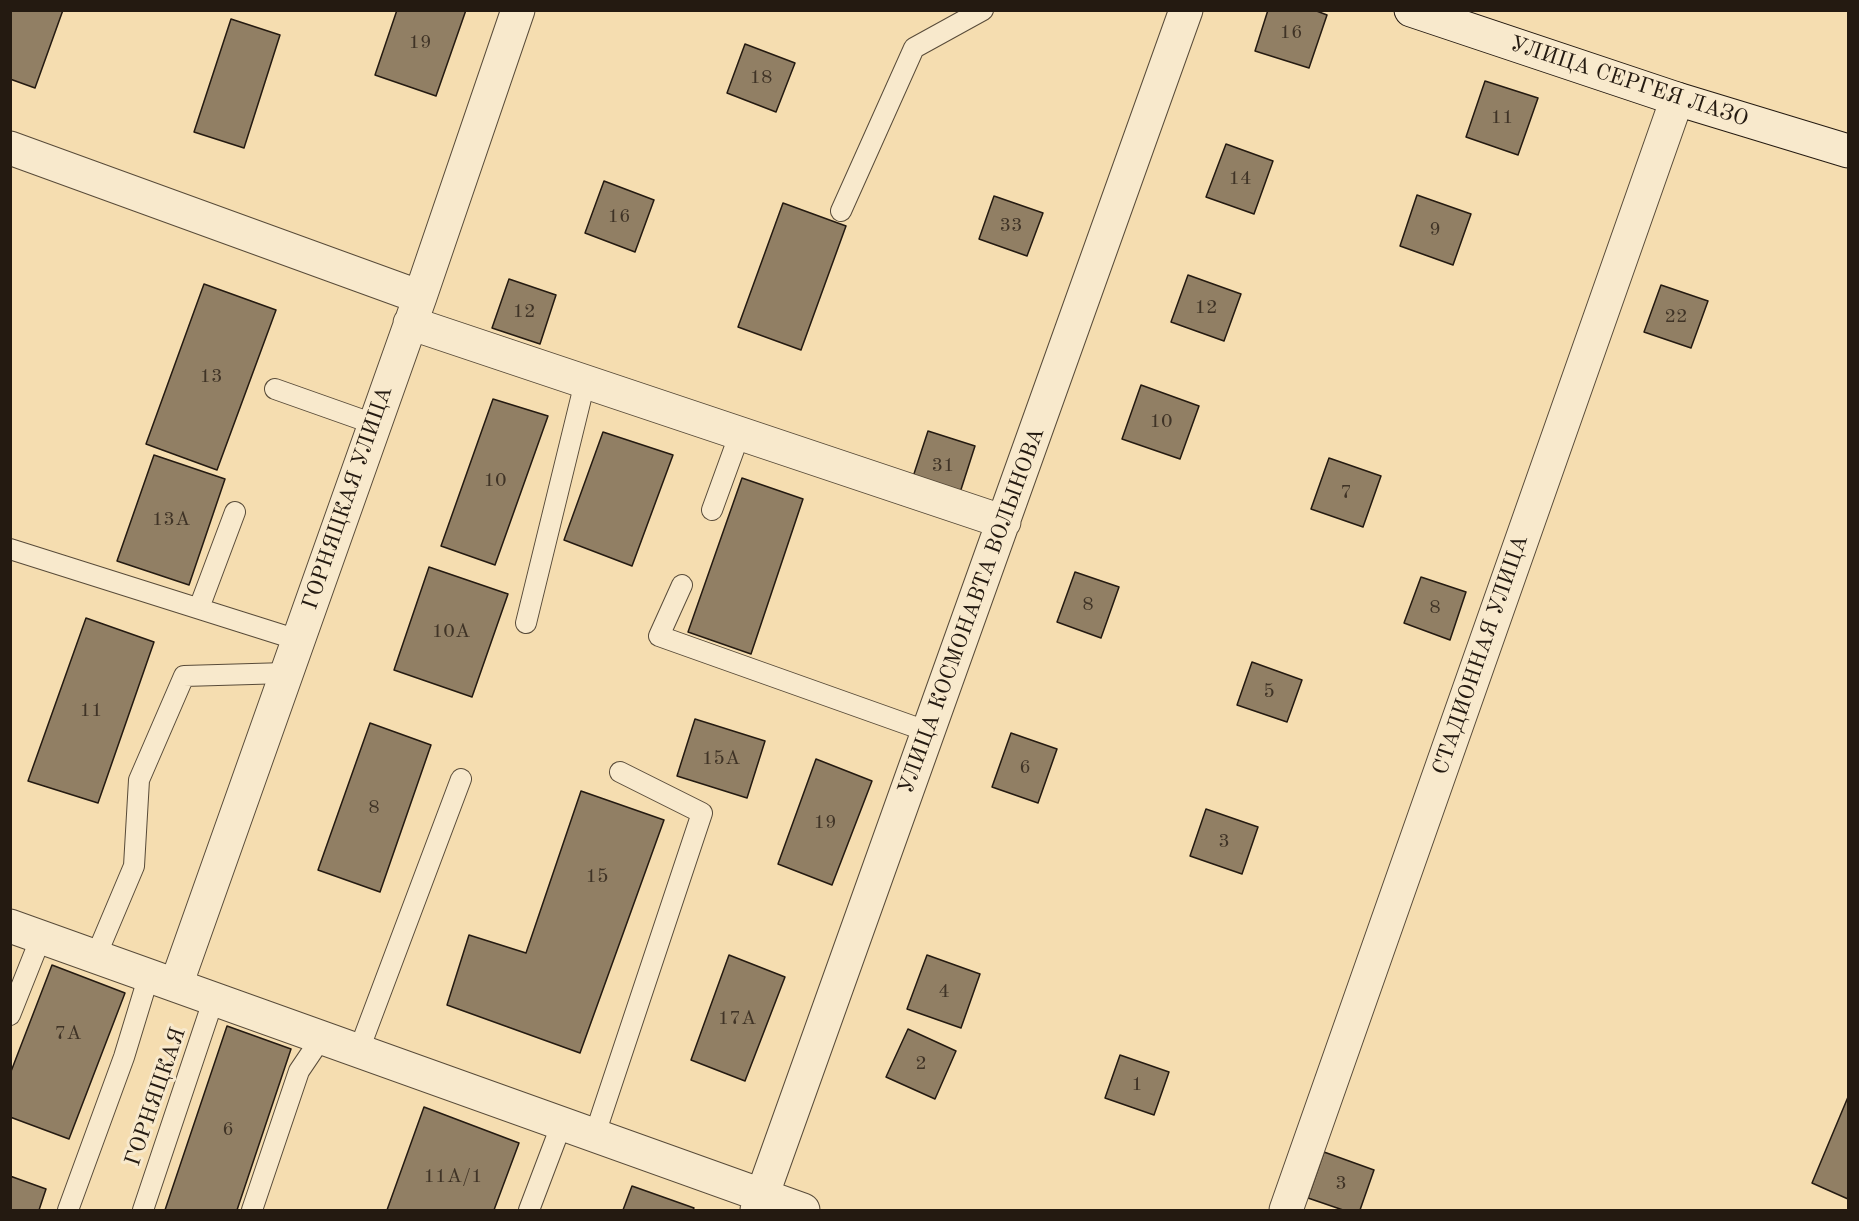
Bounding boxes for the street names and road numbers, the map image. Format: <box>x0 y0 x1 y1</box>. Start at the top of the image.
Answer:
street label: УЛИЦА СЕРГЕЯ ЛАЗО <box>1506 31 1752 133</box>
street label: ГОРНЯЦКАЯ УЛИЦА <box>297 383 399 613</box>
street label: УЛИЦА КОСМОНАВТА ВОЛЫНОВА <box>893 424 1051 798</box>
street label: СТАДИОННАЯ УЛИЦА <box>1428 532 1534 778</box>
street label: ГОРНЯЦКАЯ <box>120 1024 192 1170</box>

